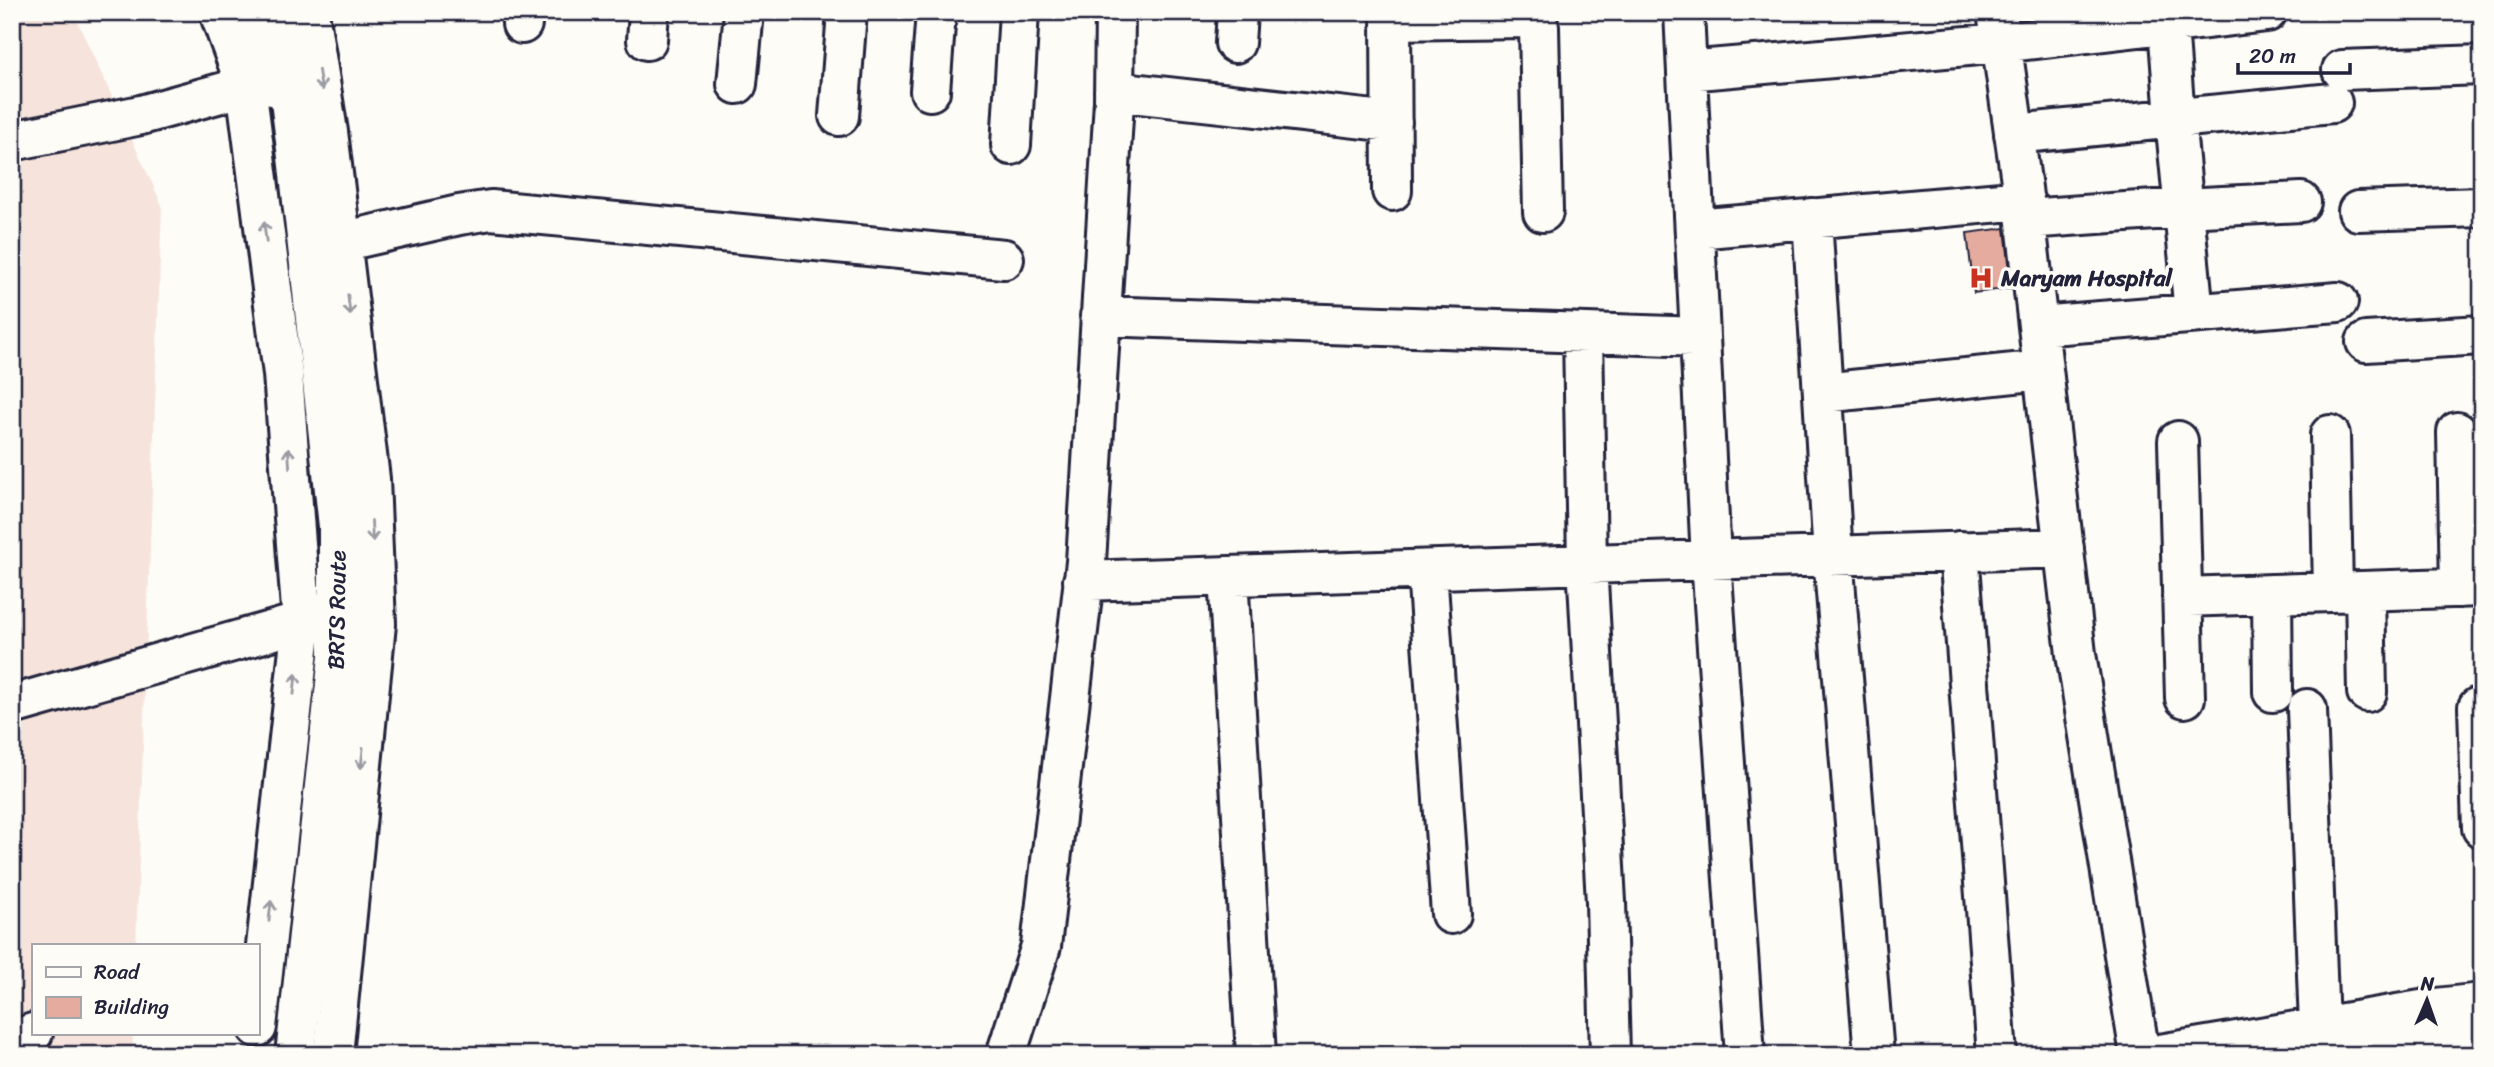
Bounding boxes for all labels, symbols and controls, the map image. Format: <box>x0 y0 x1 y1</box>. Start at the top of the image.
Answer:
scale bar <box>2238 32 2350 76</box>
text: 20 m <box>2249 37 2296 75</box>
one-way arrow <box>314 68 327 91</box>
one-way arrow <box>258 221 271 243</box>
place label: Maryam Hospital <box>2000 258 2173 299</box>
hospital icon: Maryam Hospital <box>1967 264 1995 292</box>
one-way arrow <box>342 293 355 316</box>
one-way arrow <box>282 447 295 470</box>
one-way arrow <box>365 520 378 543</box>
street label: BRTS Route <box>315 550 359 670</box>
one-way arrow <box>289 674 302 696</box>
one-way arrow <box>356 746 369 769</box>
one-way arrow <box>264 900 277 922</box>
legend <box>32 944 259 1036</box>
text: Road <box>94 953 141 991</box>
north arrow <box>2392 965 2462 1036</box>
text: N <box>2419 967 2436 1000</box>
text: Building <box>94 988 170 1026</box>

